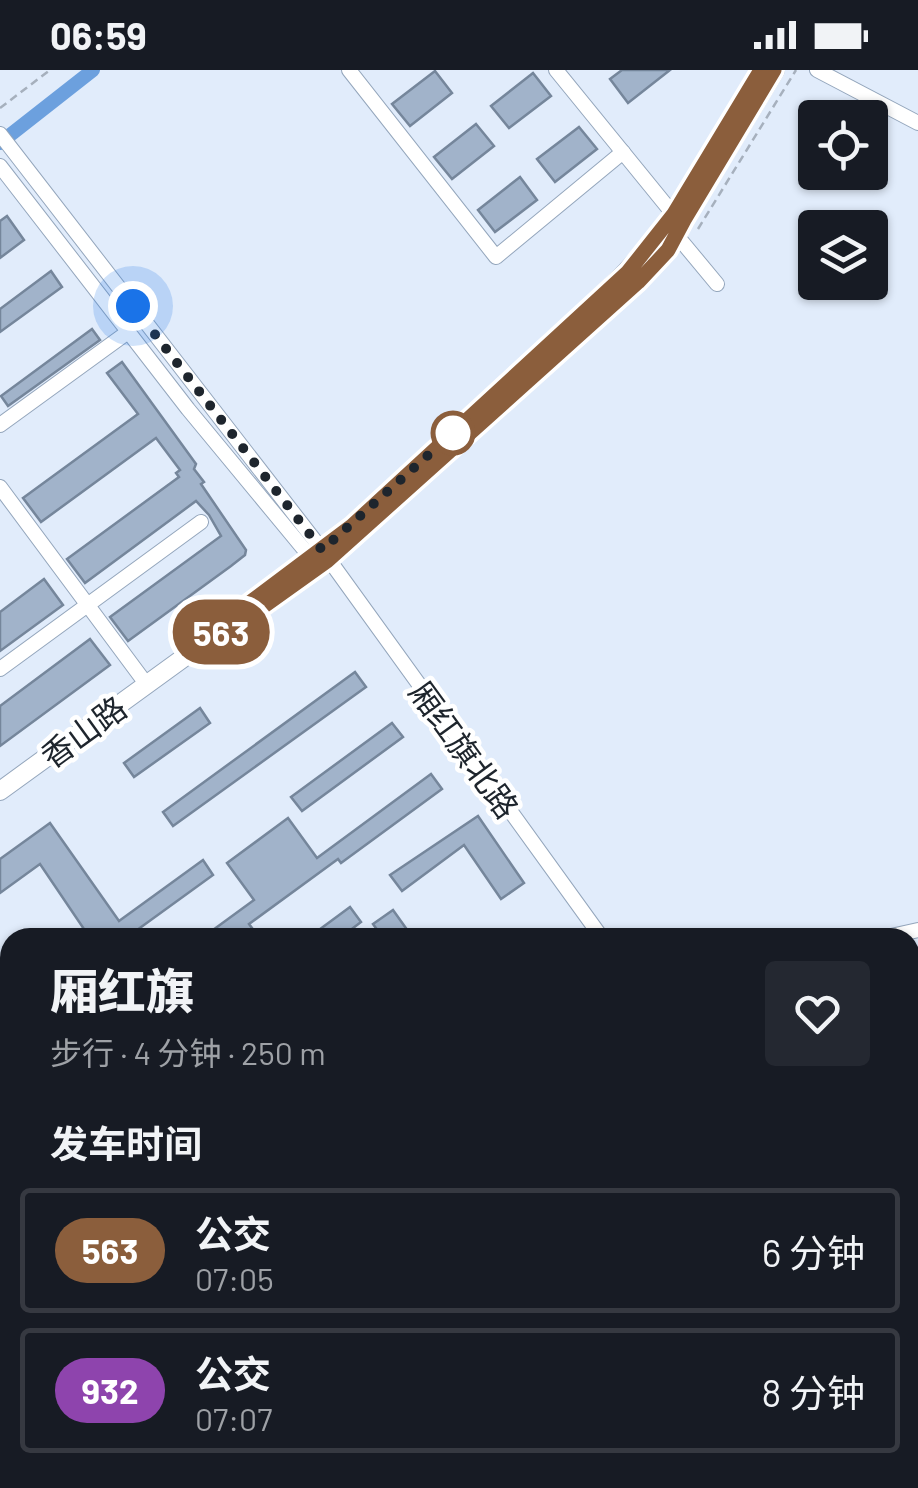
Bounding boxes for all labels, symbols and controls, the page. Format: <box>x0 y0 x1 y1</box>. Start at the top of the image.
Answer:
text: 06:59 <box>50 12 147 58</box>
map controls <box>798 100 888 300</box>
button: locate <box>798 100 888 190</box>
button: layers <box>798 210 888 300</box>
your location <box>108 281 158 331</box>
unlabelled marker <box>432 412 474 454</box>
line badge: 563 <box>164 600 278 664</box>
text: 563 <box>193 611 249 653</box>
street label: 厢红旗北路 <box>403 673 527 825</box>
street label: 香山路 <box>33 687 133 775</box>
text: 厢红旗 <box>50 961 194 1019</box>
button: heart <box>765 961 870 1066</box>
text: 步行 · 4 分钟 · 250 m <box>50 1033 326 1071</box>
text: 发车时间 <box>50 1120 202 1166</box>
text: 公交 <box>195 1210 271 1256</box>
text: 563 <box>82 1229 138 1271</box>
text: 6 分钟 <box>762 1229 865 1275</box>
text: 07:05 <box>195 1259 274 1297</box>
text: 公交 <box>195 1350 271 1396</box>
text: 932 <box>81 1369 139 1411</box>
text: 8 分钟 <box>762 1369 865 1415</box>
text: 07:07 <box>195 1399 272 1437</box>

